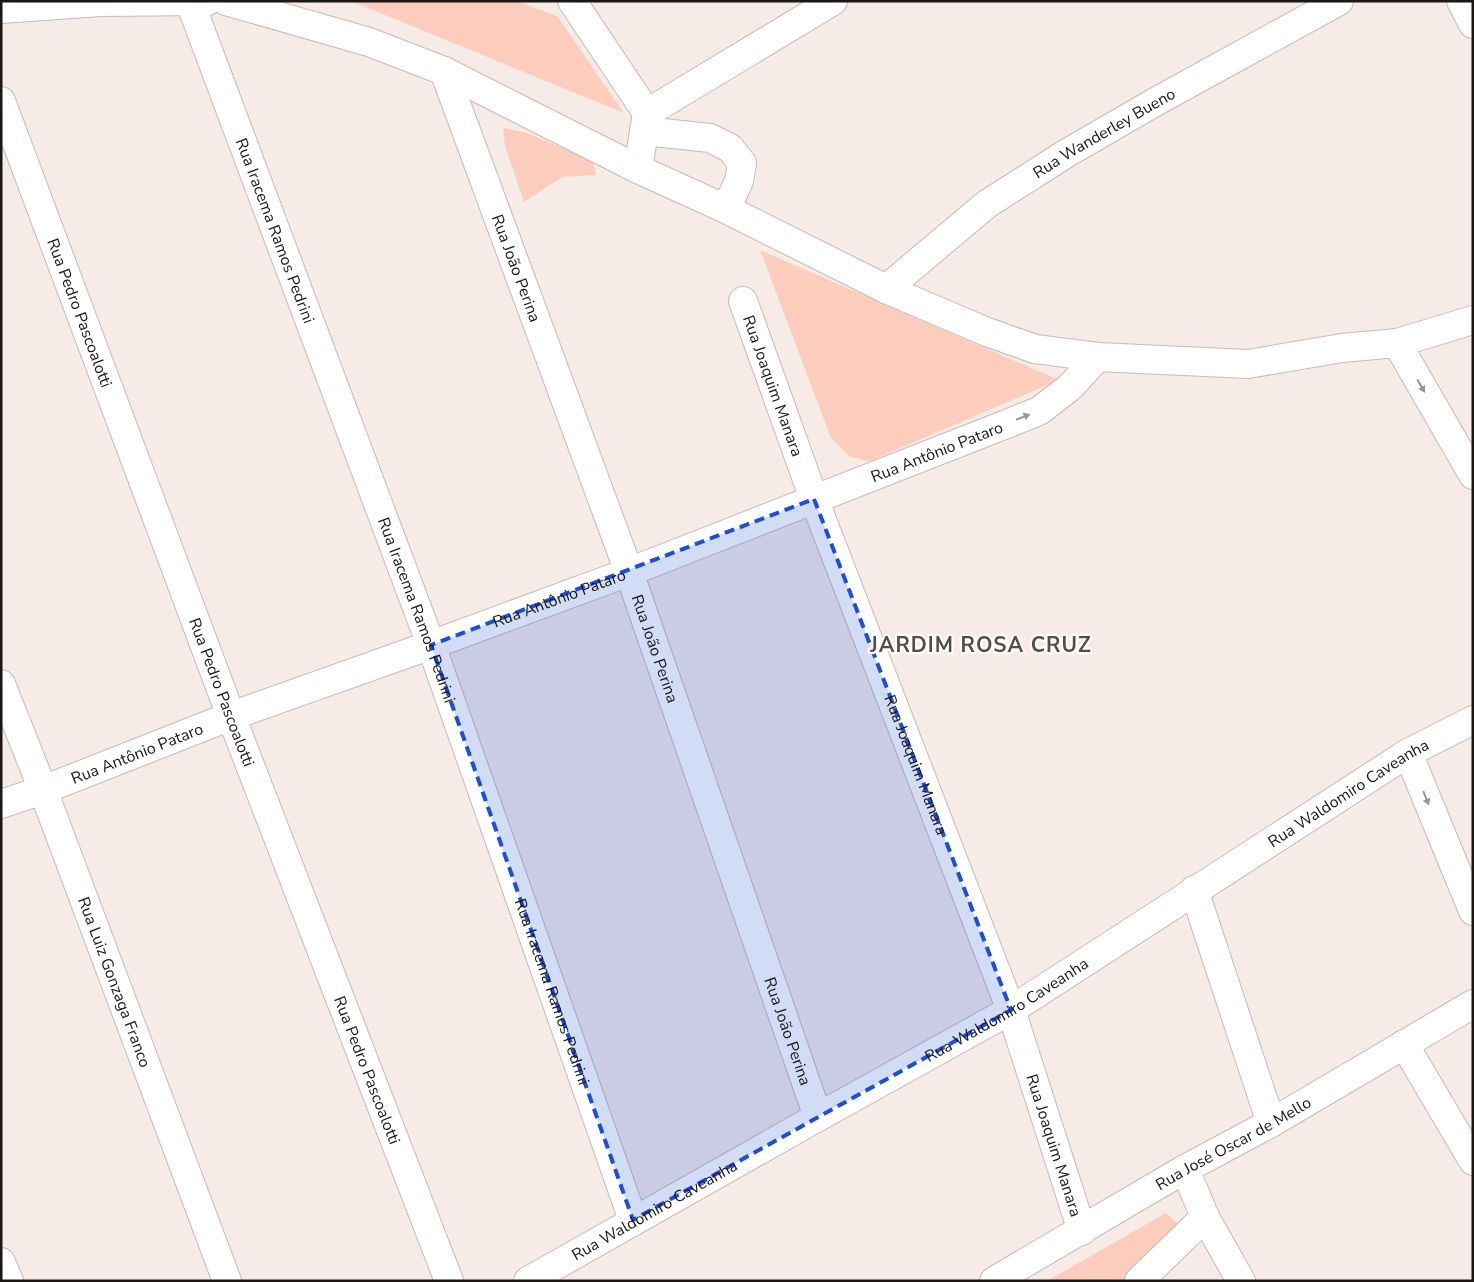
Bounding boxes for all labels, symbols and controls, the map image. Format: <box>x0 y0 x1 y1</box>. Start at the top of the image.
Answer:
street label: Rua Wanderley Bueno <box>1029 83 1180 184</box>
street label: Rua Iracema Ramos Pedrini <box>230 135 319 327</box>
street label: Rua João Perina <box>486 211 546 325</box>
street label: Rua Pedro Pascoalotti <box>41 235 117 391</box>
street label: Rua Joaquim Manara <box>737 312 808 460</box>
one-way arrow <box>1417 378 1425 393</box>
one-way arrow <box>1016 413 1030 421</box>
street label: Rua Antônio Pataro <box>868 417 1006 488</box>
street label: Rua Iracema Ramos Pedrini <box>372 514 460 706</box>
street label: Rua Antônio Pataro <box>490 564 629 633</box>
street label: Rua João Perina <box>626 592 684 706</box>
street label: Rua Pedro Pascoalotti <box>183 615 259 770</box>
district label: JARDIM ROSA CRUZ <box>869 631 1092 659</box>
street label: Rua Joaquim Manara <box>878 692 952 838</box>
street label: Rua Antônio Pataro <box>68 718 206 790</box>
street label: Rua Waldomiro Caveanha <box>1264 734 1433 853</box>
one-way arrow <box>1423 791 1431 806</box>
street label: Rua Luiz Gonzaga Franco <box>72 894 156 1071</box>
street label: Rua Iracema Ramos Pedrini <box>509 896 595 1088</box>
street label: Rua Waldomiro Caveanha <box>921 953 1093 1068</box>
street label: Rua João Perina <box>758 974 816 1089</box>
street label: Rua Pedro Pascoalotti <box>328 993 405 1148</box>
street label: Rua Joaquim Manara <box>1020 1071 1087 1220</box>
street label: Rua José Oscar de Mello <box>1152 1092 1316 1196</box>
street label: Rua Waldomiro Caveanha <box>568 1155 742 1266</box>

